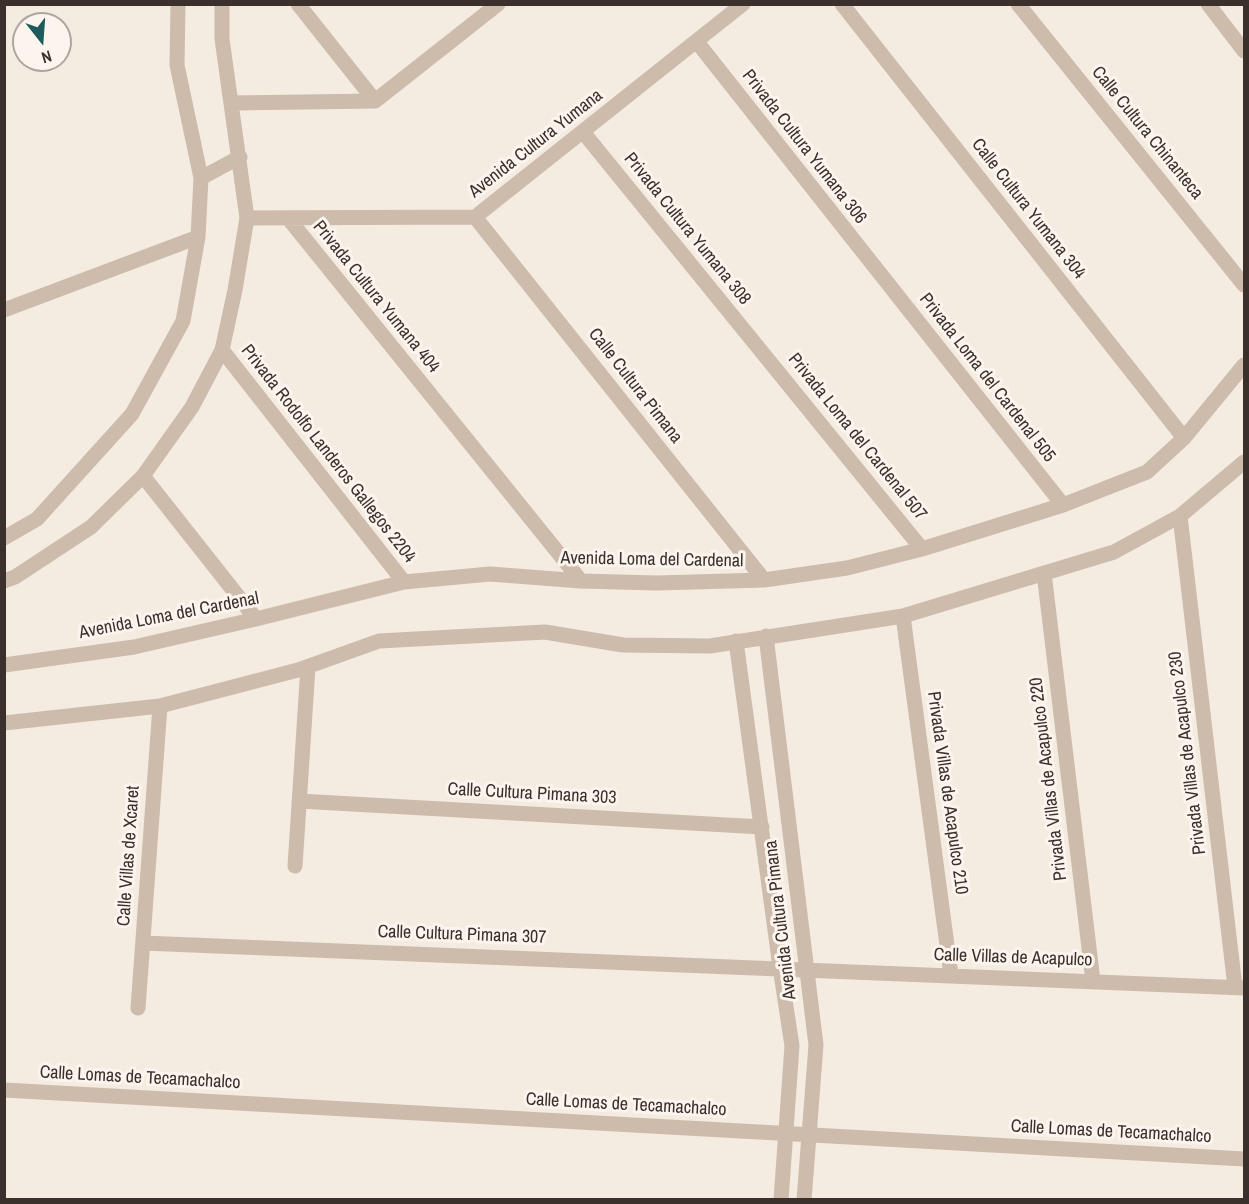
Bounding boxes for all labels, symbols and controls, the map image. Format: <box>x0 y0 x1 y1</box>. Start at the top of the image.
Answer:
north arrow <box>12 12 72 72</box>
text: N <box>39 45 54 69</box>
street label: Calle Cultura Chinanteca <box>1087 62 1207 204</box>
street label: Privada Cultura Yumana 306 <box>737 66 871 228</box>
street label: Avenida Cultura Yumana <box>465 85 607 203</box>
street label: Calle Cultura Yumana 304 <box>966 134 1090 284</box>
street label: Privada Cultura Yumana 308 <box>619 149 755 309</box>
street label: Privada Cultura Yumana 404 <box>308 217 444 377</box>
street label: Privada Loma del Cardenal 505 <box>914 289 1060 467</box>
street label: Calle Cultura Pimana <box>583 324 687 448</box>
street label: Privada Rodolfo Landeros Gallegos 2204 <box>236 341 420 567</box>
street label: Privada Loma del Cardenal 507 <box>783 349 931 525</box>
street label: Avenida Loma del Cardenal <box>560 548 744 572</box>
street label: Avenida Loma del Cardenal <box>77 588 261 644</box>
street label: Privada Villas de Acapulco 230 <box>1165 650 1211 856</box>
street label: Privada Villas de Acapulco 220 <box>1026 676 1072 882</box>
street label: Privada Villas de Acapulco 210 <box>922 690 972 896</box>
street label: Calle Cultura Pimana 303 <box>447 779 617 809</box>
street label: Calle Villas de Xcaret <box>113 785 145 927</box>
street label: Avenida Cultura Pimana <box>760 839 802 1001</box>
street label: Calle Cultura Pimana 307 <box>377 921 547 949</box>
street label: Calle Villas de Acapulco <box>933 944 1093 972</box>
street label: Calle Lomas de Tecamachalco <box>39 1062 241 1094</box>
street label: Calle Lomas de Tecamachalco <box>525 1089 727 1121</box>
street label: Calle Lomas de Tecamachalco <box>1010 1116 1212 1148</box>

